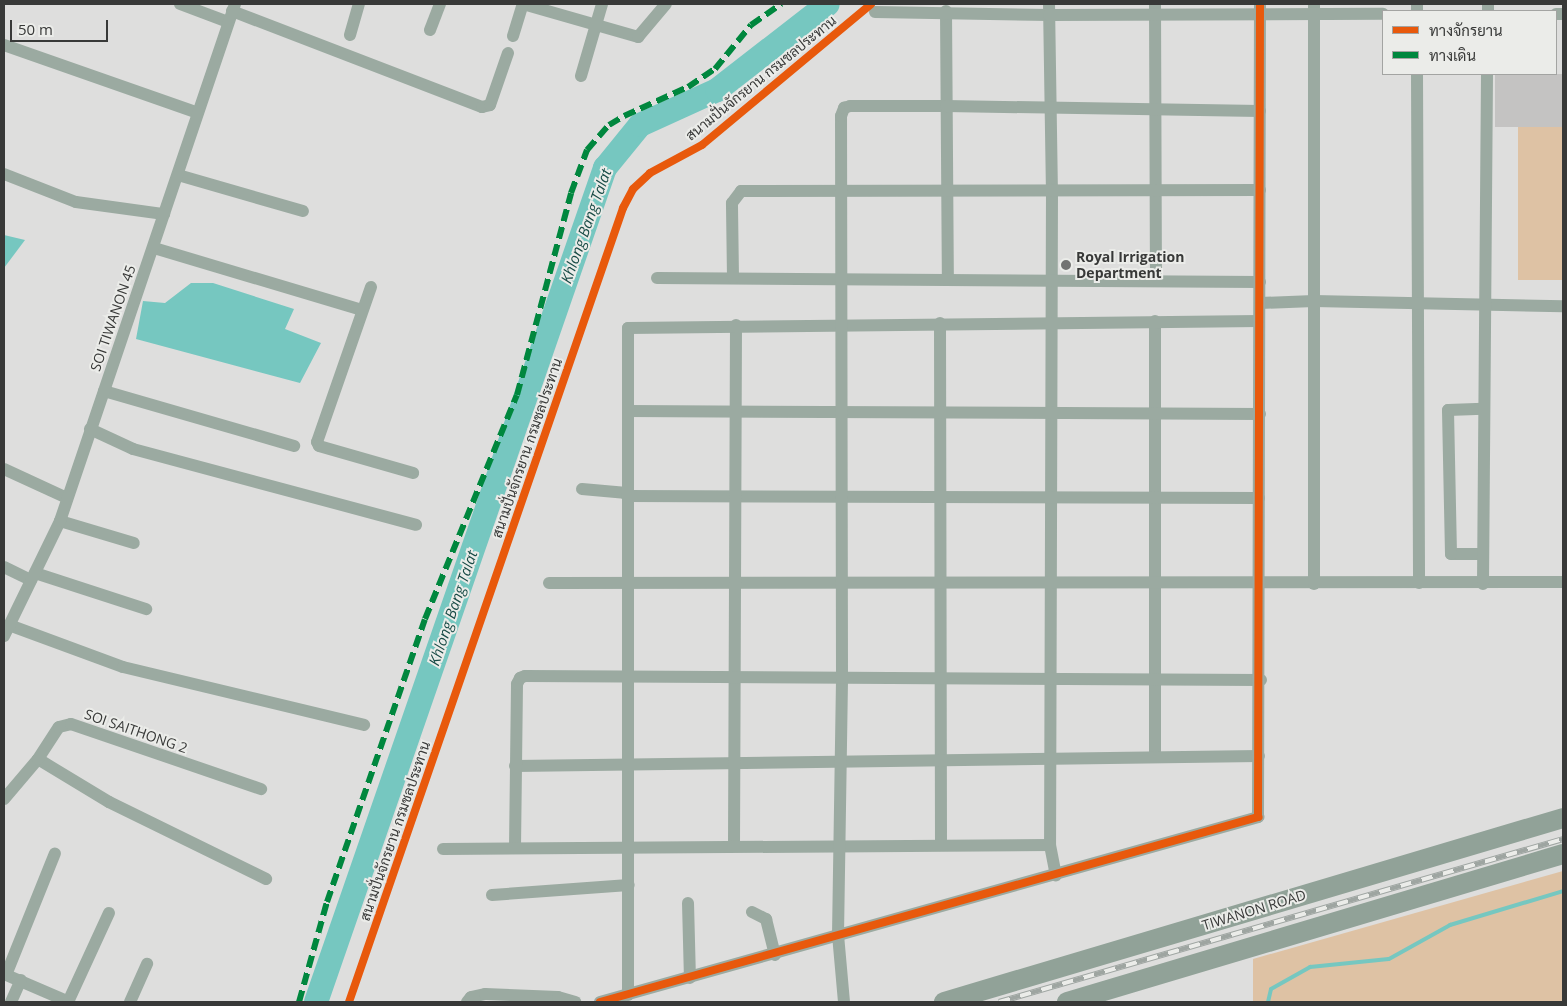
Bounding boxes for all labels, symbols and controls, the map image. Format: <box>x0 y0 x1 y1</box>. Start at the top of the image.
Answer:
scale bar <box>12 10 110 42</box>
legend <box>1382 10 1557 75</box>
street label: สนามปั่นจักรยาน กรมชลประทาน <box>682 12 840 144</box>
text: 50 m <box>18 19 53 39</box>
text: ทางจักรยาน <box>1429 20 1503 40</box>
text: ทางเดิน <box>1429 45 1476 65</box>
water label: Khlong Bang Talat <box>557 166 615 286</box>
place label: Royal Irrigation Department <box>1076 249 1184 282</box>
marker: Royal Irrigation Department <box>1060 259 1072 271</box>
street label: SOI TIWANON 45 <box>87 263 139 373</box>
street label: สนามปั่นจักรยาน กรมชลประทาน <box>488 356 566 540</box>
water label: Khlong Bang Talat <box>425 548 481 668</box>
street label: SOI SAITHONG 2 <box>82 706 190 756</box>
street label: สนามปั่นจักรยาน กรมชลประทาน <box>356 739 434 923</box>
street label: TIWANON ROAD <box>1200 886 1308 934</box>

